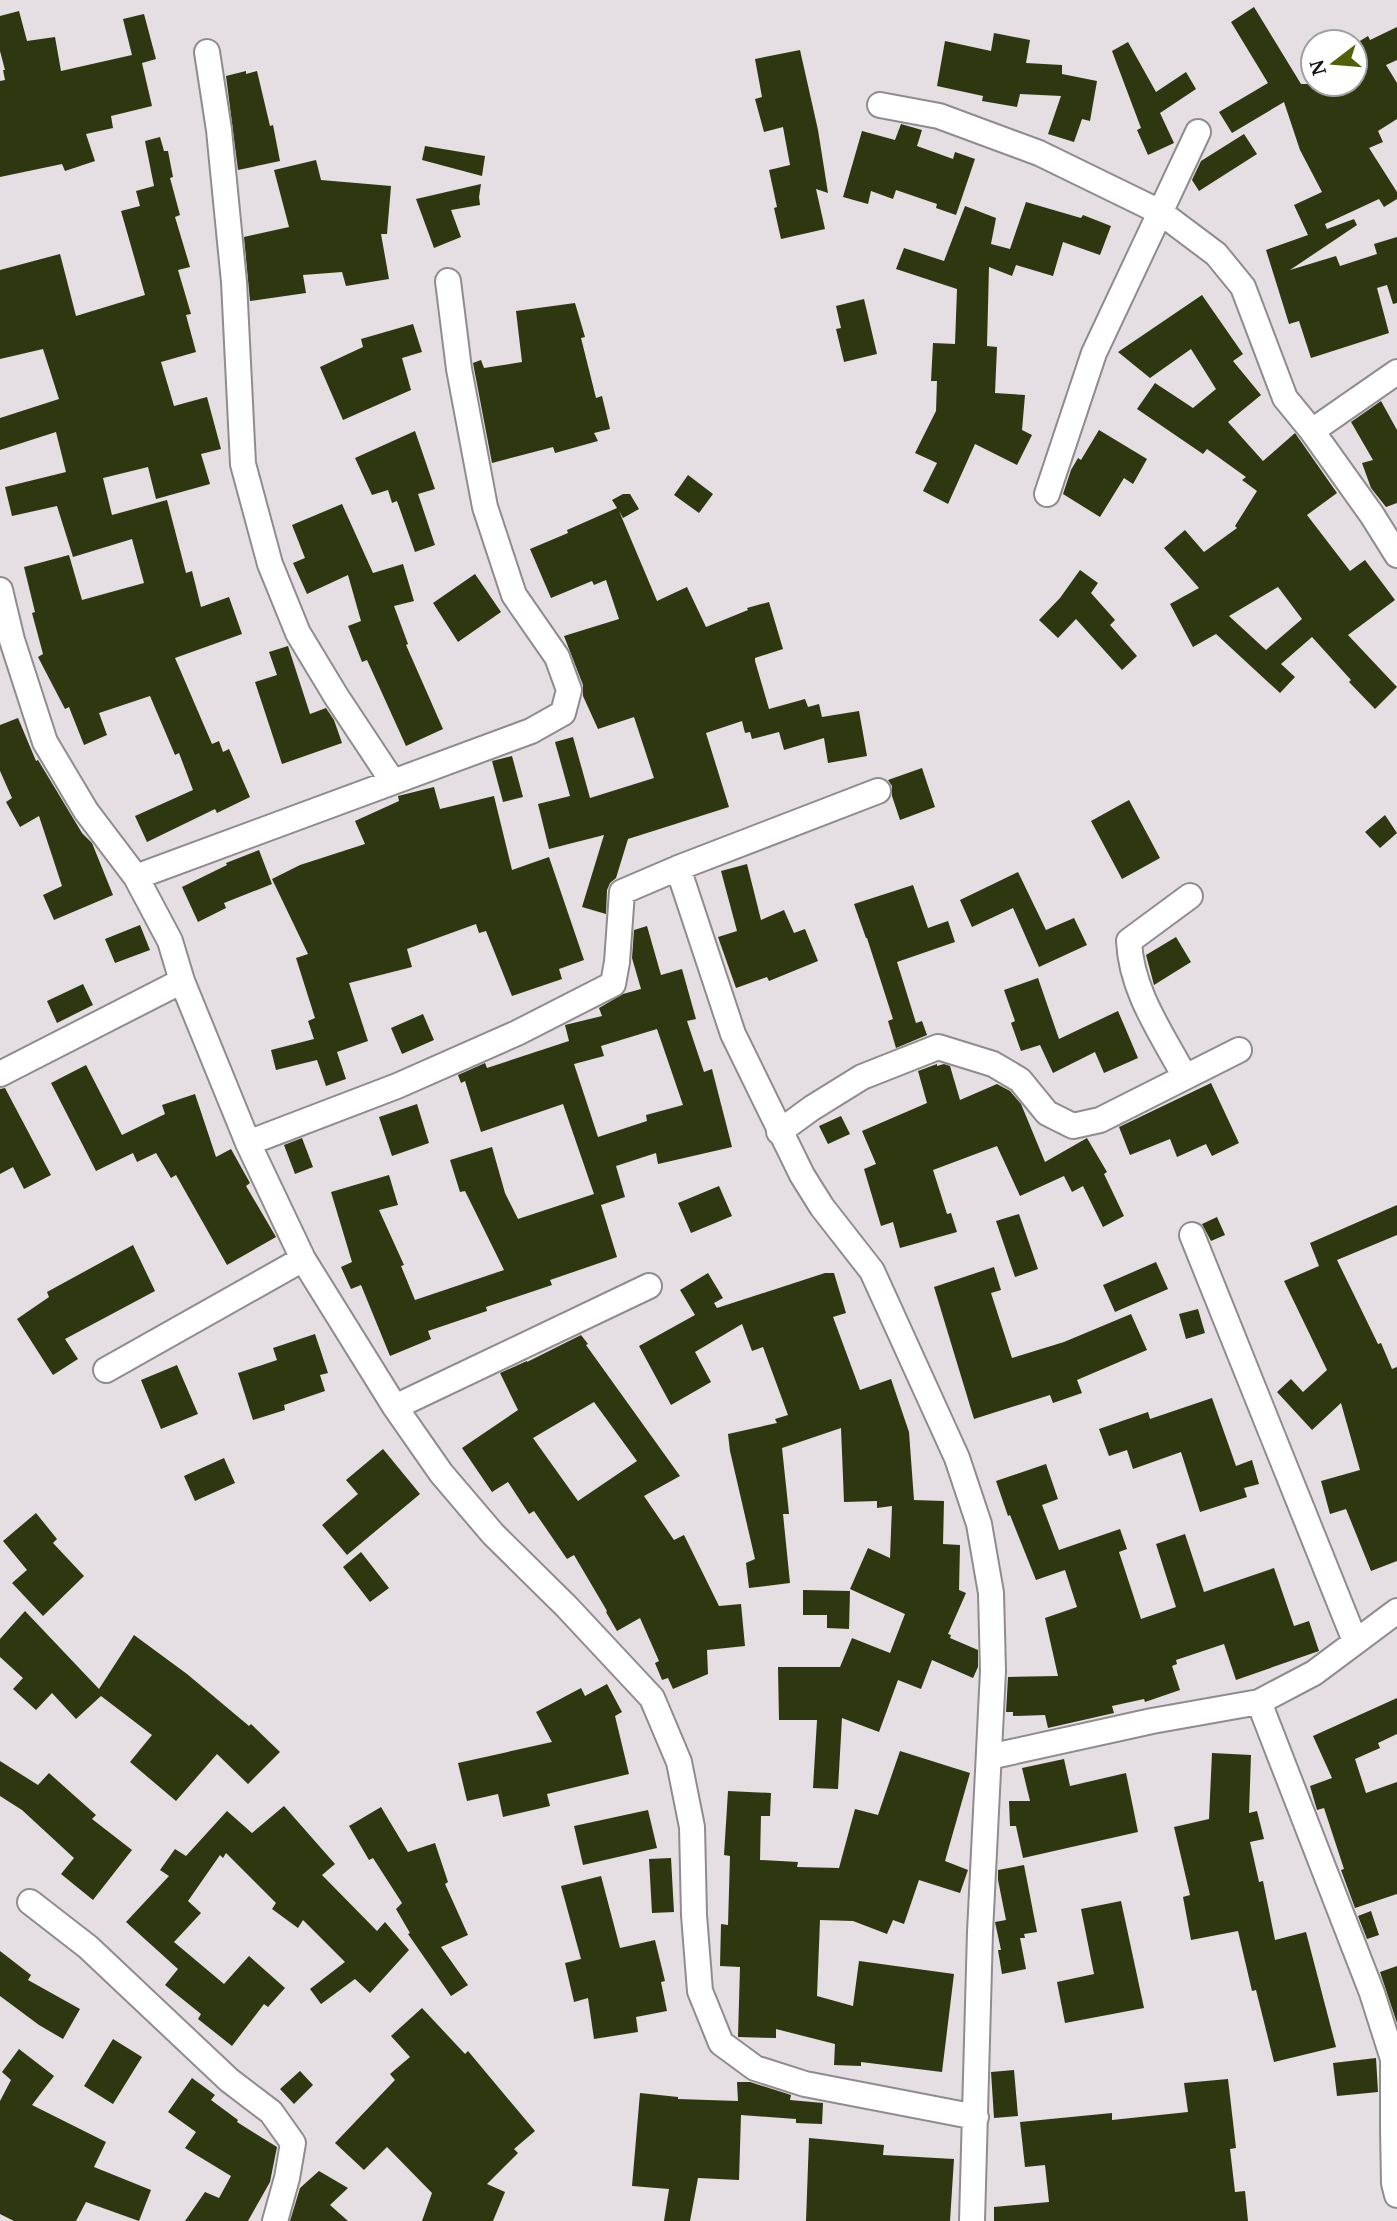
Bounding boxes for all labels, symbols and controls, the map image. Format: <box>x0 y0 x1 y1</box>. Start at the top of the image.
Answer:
north arrow <box>1299 28 1369 98</box>
text: N <box>1303 57 1332 78</box>

